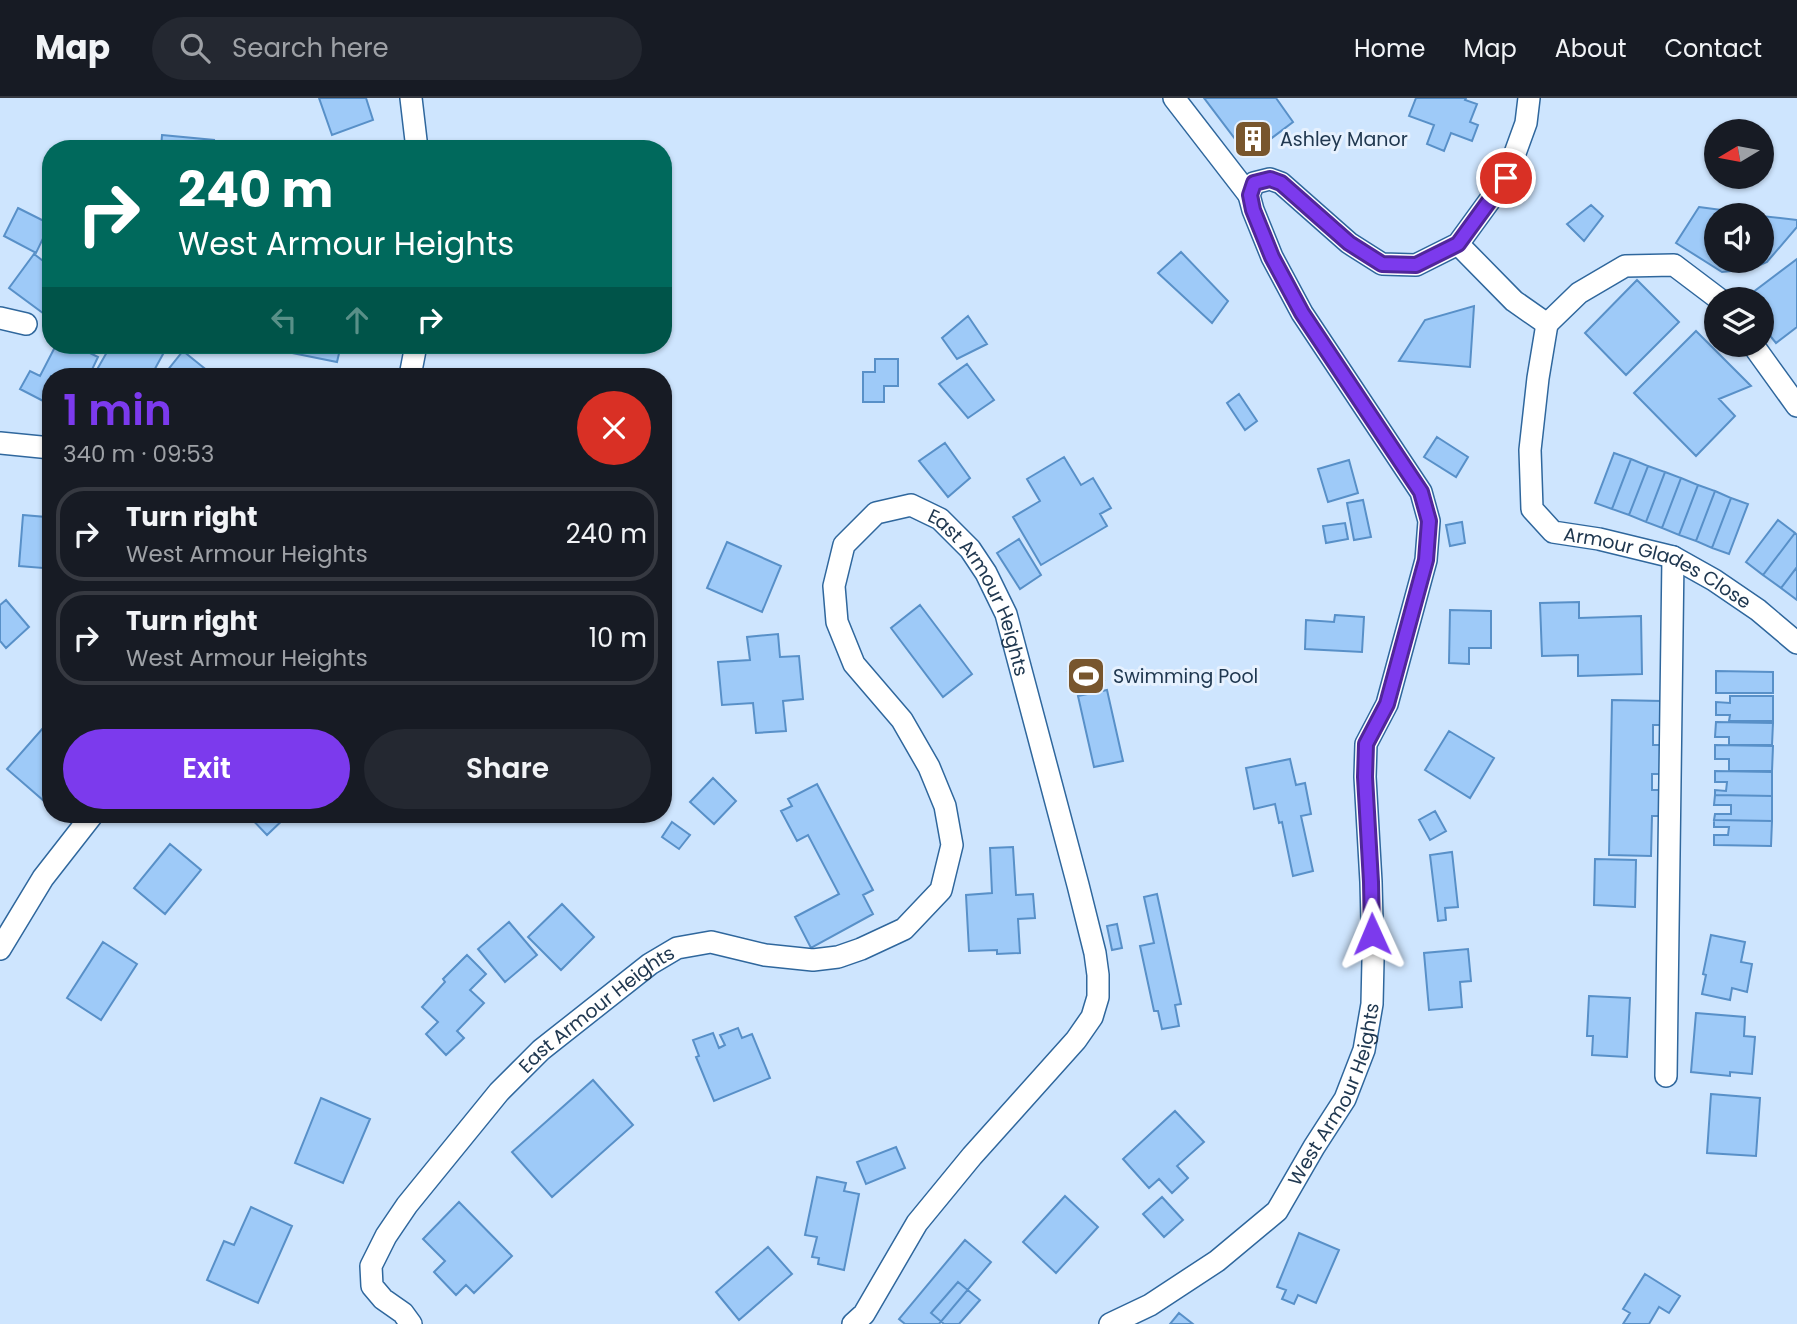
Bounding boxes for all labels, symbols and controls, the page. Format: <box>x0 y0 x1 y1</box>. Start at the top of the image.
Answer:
search box <box>152 17 642 80</box>
text: Map <box>35 24 110 71</box>
icon: search <box>176 29 214 67</box>
text: Search here <box>232 30 389 66</box>
text: Home <box>1354 32 1426 65</box>
text: Map <box>1464 32 1517 65</box>
text: About <box>1555 32 1626 65</box>
text: Contact <box>1664 32 1762 65</box>
building icon: Ashley Manor <box>1232 118 1274 160</box>
north arrow <box>1704 119 1774 189</box>
map controls <box>1704 119 1774 357</box>
place label: Ashley Manor <box>1280 126 1408 153</box>
pin <box>1476 148 1536 208</box>
text: 240 m <box>178 156 333 224</box>
icon: arrive <box>1487 159 1525 197</box>
icon: right <box>63 168 154 259</box>
button: sound <box>1704 203 1774 273</box>
text: West Armour Heights <box>178 221 514 266</box>
button: layers <box>1704 287 1774 357</box>
icon: left <box>265 301 303 339</box>
icon: ahead <box>338 301 376 339</box>
icon: right <box>411 301 449 339</box>
text: 1 min <box>63 381 172 440</box>
button: close <box>577 391 651 465</box>
text: 340 m · 09:53 <box>63 438 214 470</box>
text: Turn right <box>126 499 258 535</box>
street label: East Armour Heights <box>924 502 1035 679</box>
icon: right <box>67 515 105 553</box>
text: 240 m <box>566 516 647 552</box>
street label: Armour Glades Close <box>1562 521 1756 616</box>
text: West Armour Heights <box>126 538 368 570</box>
text: Turn right <box>126 603 258 639</box>
icon: right <box>67 619 105 657</box>
text: 10 m <box>589 620 647 656</box>
text: West Armour Heights <box>126 642 368 674</box>
sports icon: Swimming Pool <box>1065 655 1107 697</box>
place label: Swimming Pool <box>1113 663 1258 690</box>
button: Exit <box>63 729 350 809</box>
button: Share <box>364 729 651 809</box>
position arrow <box>1335 897 1409 971</box>
street label: East Armour Heights <box>513 940 680 1079</box>
street label: West Armour Heights <box>1282 1001 1386 1191</box>

